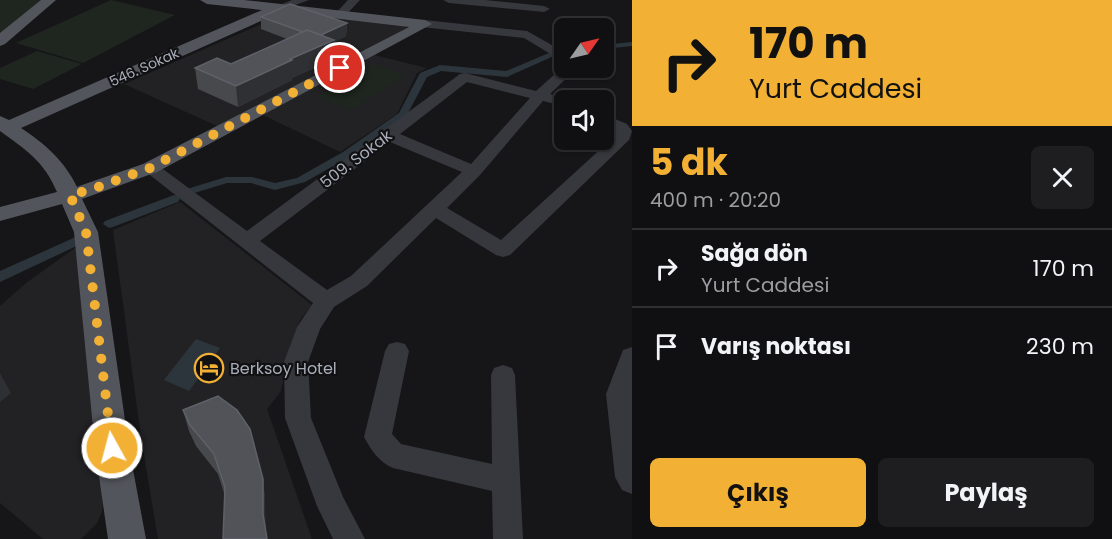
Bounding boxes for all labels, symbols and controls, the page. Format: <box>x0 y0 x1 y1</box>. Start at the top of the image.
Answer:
text: 170 m <box>749 14 868 73</box>
north arrow <box>554 18 614 78</box>
map controls <box>554 18 614 150</box>
icon: right <box>650 24 728 102</box>
street label: 546. Sokak <box>106 42 183 91</box>
pin <box>314 42 365 93</box>
icon: arrive <box>323 51 356 84</box>
text: Yurt Caddesi <box>749 70 922 107</box>
button: sound <box>554 90 614 150</box>
street label: 509. Sokak <box>315 124 397 194</box>
text: 5 dk <box>650 137 728 188</box>
button: close <box>1031 146 1094 209</box>
text: 400 m · 20:20 <box>650 186 781 214</box>
text: Sağa dön <box>701 238 808 269</box>
icon: right <box>650 252 683 285</box>
text: 170 m <box>1033 253 1094 284</box>
text: Yurt Caddesi <box>701 271 829 299</box>
icon: arrive <box>650 330 683 363</box>
text: Varış noktası <box>701 331 851 362</box>
text: 230 m <box>1026 331 1094 362</box>
hotel icon: Berksoy Hotel <box>193 352 225 384</box>
place label: Berksoy Hotel <box>230 357 337 380</box>
position arrow <box>80 416 144 480</box>
button: Çıkış <box>650 458 866 527</box>
button: Paylaş <box>878 458 1094 527</box>

